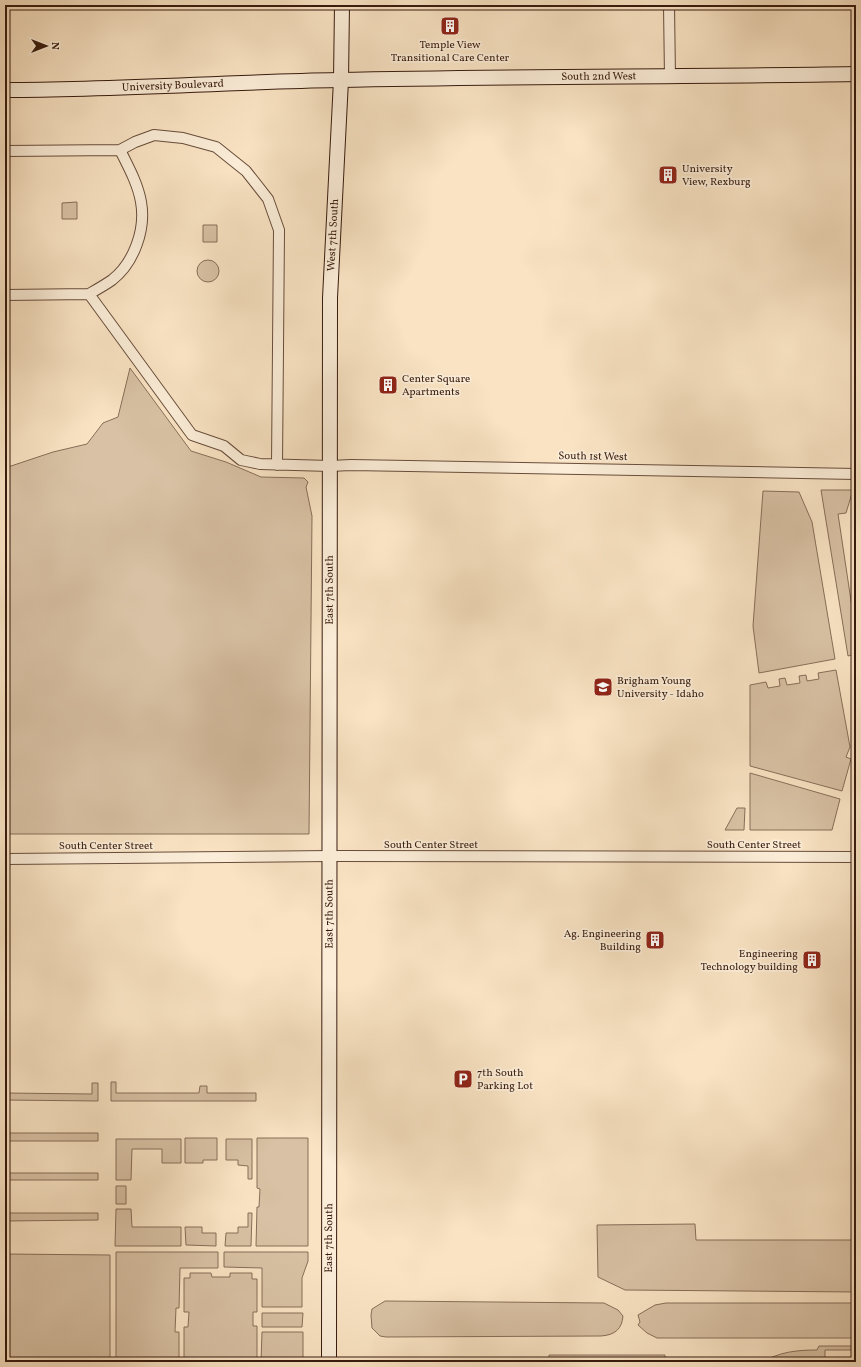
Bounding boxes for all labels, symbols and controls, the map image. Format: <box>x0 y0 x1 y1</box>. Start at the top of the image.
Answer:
building icon: Temple View Transitional Care Center <box>439 15 461 37</box>
north arrow <box>26 26 66 66</box>
place label: Temple View Transitional Care Center <box>391 38 510 66</box>
text: N <box>47 42 62 50</box>
street label: South 2nd West <box>561 69 637 84</box>
street label: University Boulevard <box>122 76 224 95</box>
place label: University View, Rexburg <box>682 162 751 190</box>
building icon: University View, Rexburg <box>657 164 679 186</box>
street label: West 7th South <box>324 198 343 272</box>
place label: Center Square Apartments <box>402 372 470 400</box>
building icon: Center Square Apartments <box>377 374 399 396</box>
street label: South 1st West <box>558 449 628 465</box>
street label: East 7th South <box>322 555 337 625</box>
place label: Brigham Young University - Idaho <box>617 674 704 702</box>
school or university icon: Brigham Young University - Idaho <box>592 676 614 698</box>
street label: South Center Street <box>384 838 478 853</box>
street label: South Center Street <box>707 838 801 853</box>
street label: South Center Street <box>59 839 153 854</box>
street label: East 7th South <box>322 879 337 949</box>
place label: Ag. Engineering Building <box>564 927 641 955</box>
building icon: Ag. Engineering Building <box>644 929 666 951</box>
place label: Engineering Technology building <box>701 947 798 975</box>
building icon: Engineering Technology building <box>801 949 823 971</box>
place label: 7th South Parking Lot <box>477 1066 533 1094</box>
parking icon: 7th South Parking Lot <box>452 1068 474 1090</box>
street label: East 7th South <box>322 1203 337 1273</box>

